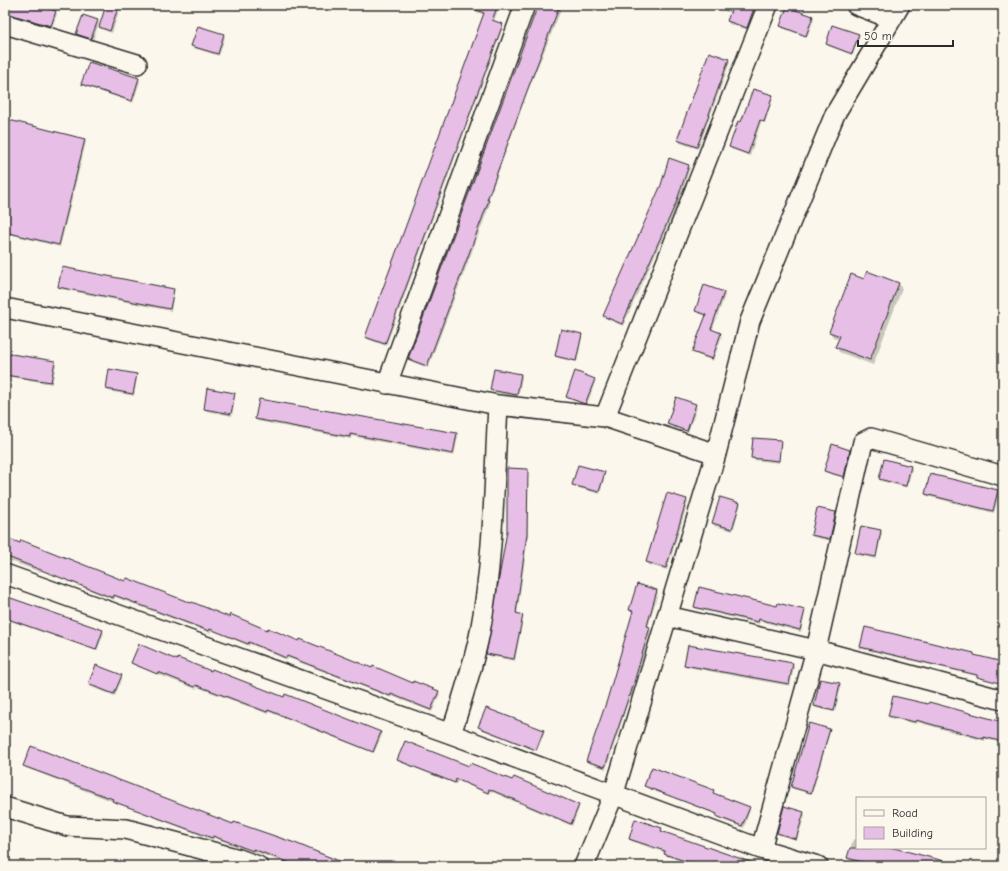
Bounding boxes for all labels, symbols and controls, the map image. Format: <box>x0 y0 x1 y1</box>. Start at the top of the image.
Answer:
scale bar <box>858 22 953 48</box>
text: 50 m <box>864 29 892 43</box>
legend <box>856 797 986 849</box>
text: Road <box>892 806 918 820</box>
text: Building <box>892 826 933 840</box>

